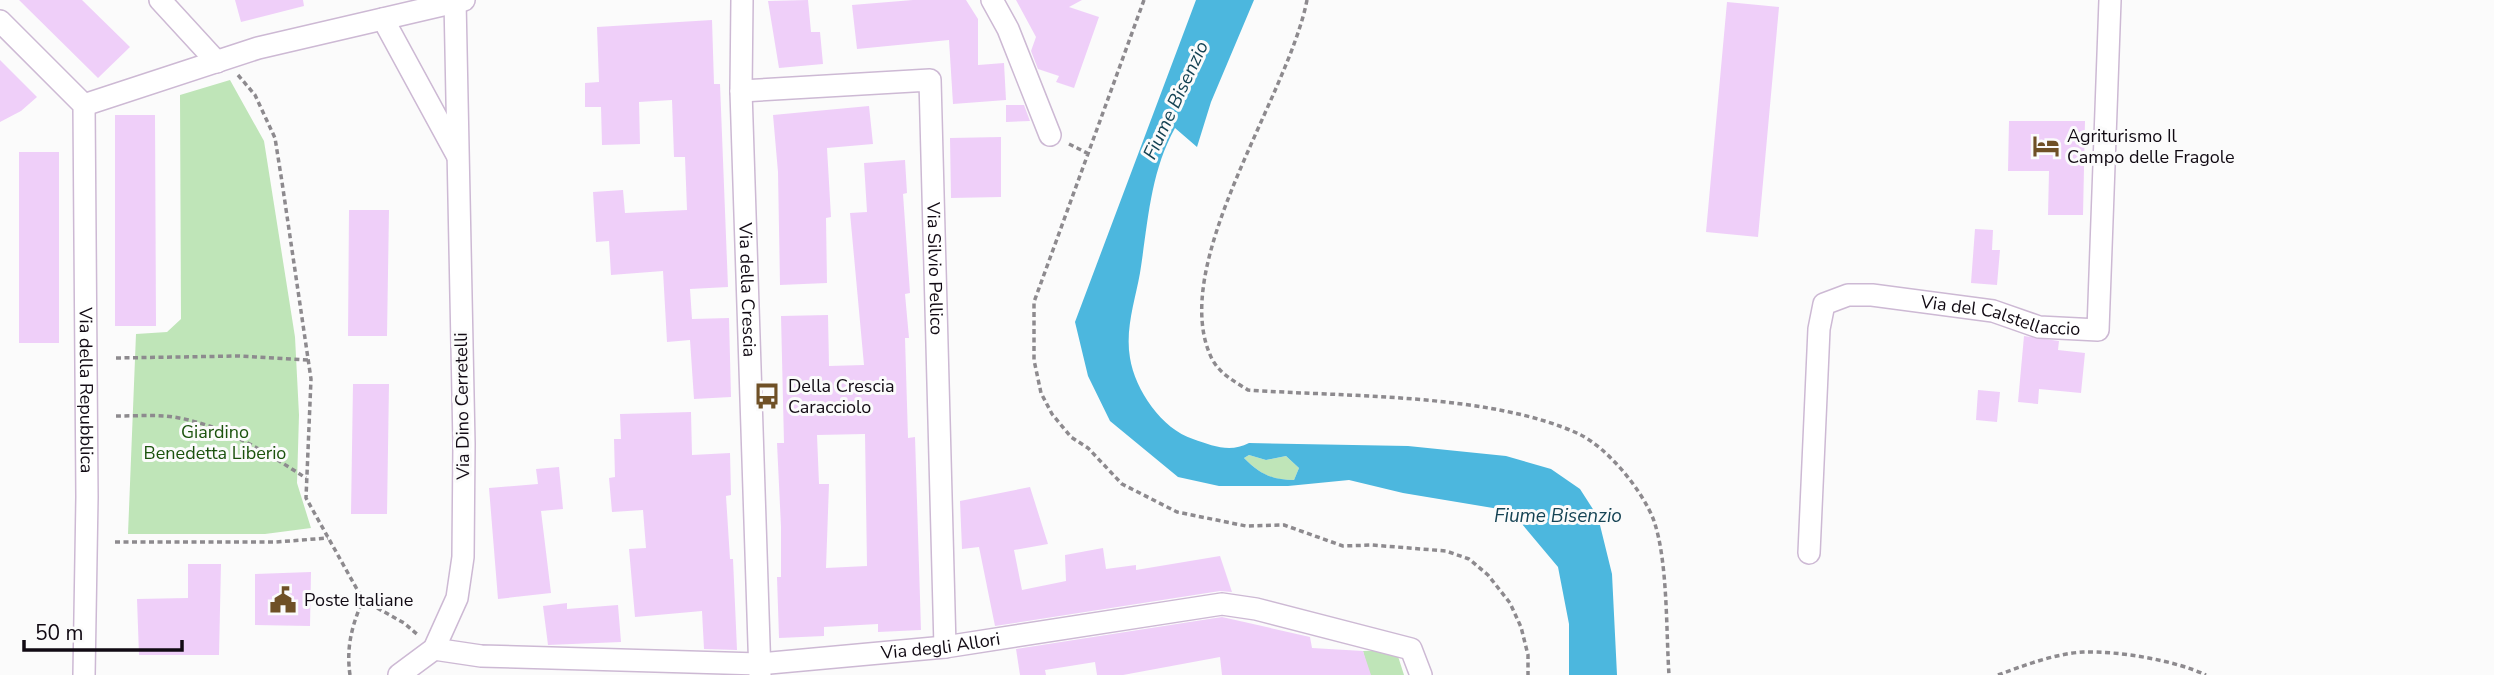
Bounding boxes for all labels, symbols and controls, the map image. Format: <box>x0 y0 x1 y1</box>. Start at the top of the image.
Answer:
water label: Fiume Bisenzio <box>1137 37 1215 164</box>
place label: Agriturismo Il Campo delle Fragole <box>2067 124 2235 169</box>
hotel icon: Agriturismo Il Campo delle Fragole <box>2031 131 2061 161</box>
street label: Via Silvio Pellico <box>921 201 949 335</box>
street label: Via della Crescia <box>733 221 762 357</box>
street label: Via del Calstellaccio <box>1918 289 2081 341</box>
street label: Via della Repubblica <box>74 306 99 473</box>
street label: Via Dino Cerretelli <box>449 332 475 481</box>
place label: Della Crescia Caracciolo <box>788 374 894 419</box>
bus stop icon: Della Crescia Caracciolo <box>752 381 782 411</box>
park label: Giardino Benedetta Liberio <box>144 420 286 465</box>
water label: Fiume Bisenzio <box>1494 503 1622 529</box>
public building icon: Poste Italiane <box>268 585 298 615</box>
place label: Poste Italiane <box>304 588 413 612</box>
scale bar <box>24 608 182 652</box>
text: 50 m <box>35 619 84 647</box>
street label: Via degli Allori <box>879 627 1002 665</box>

